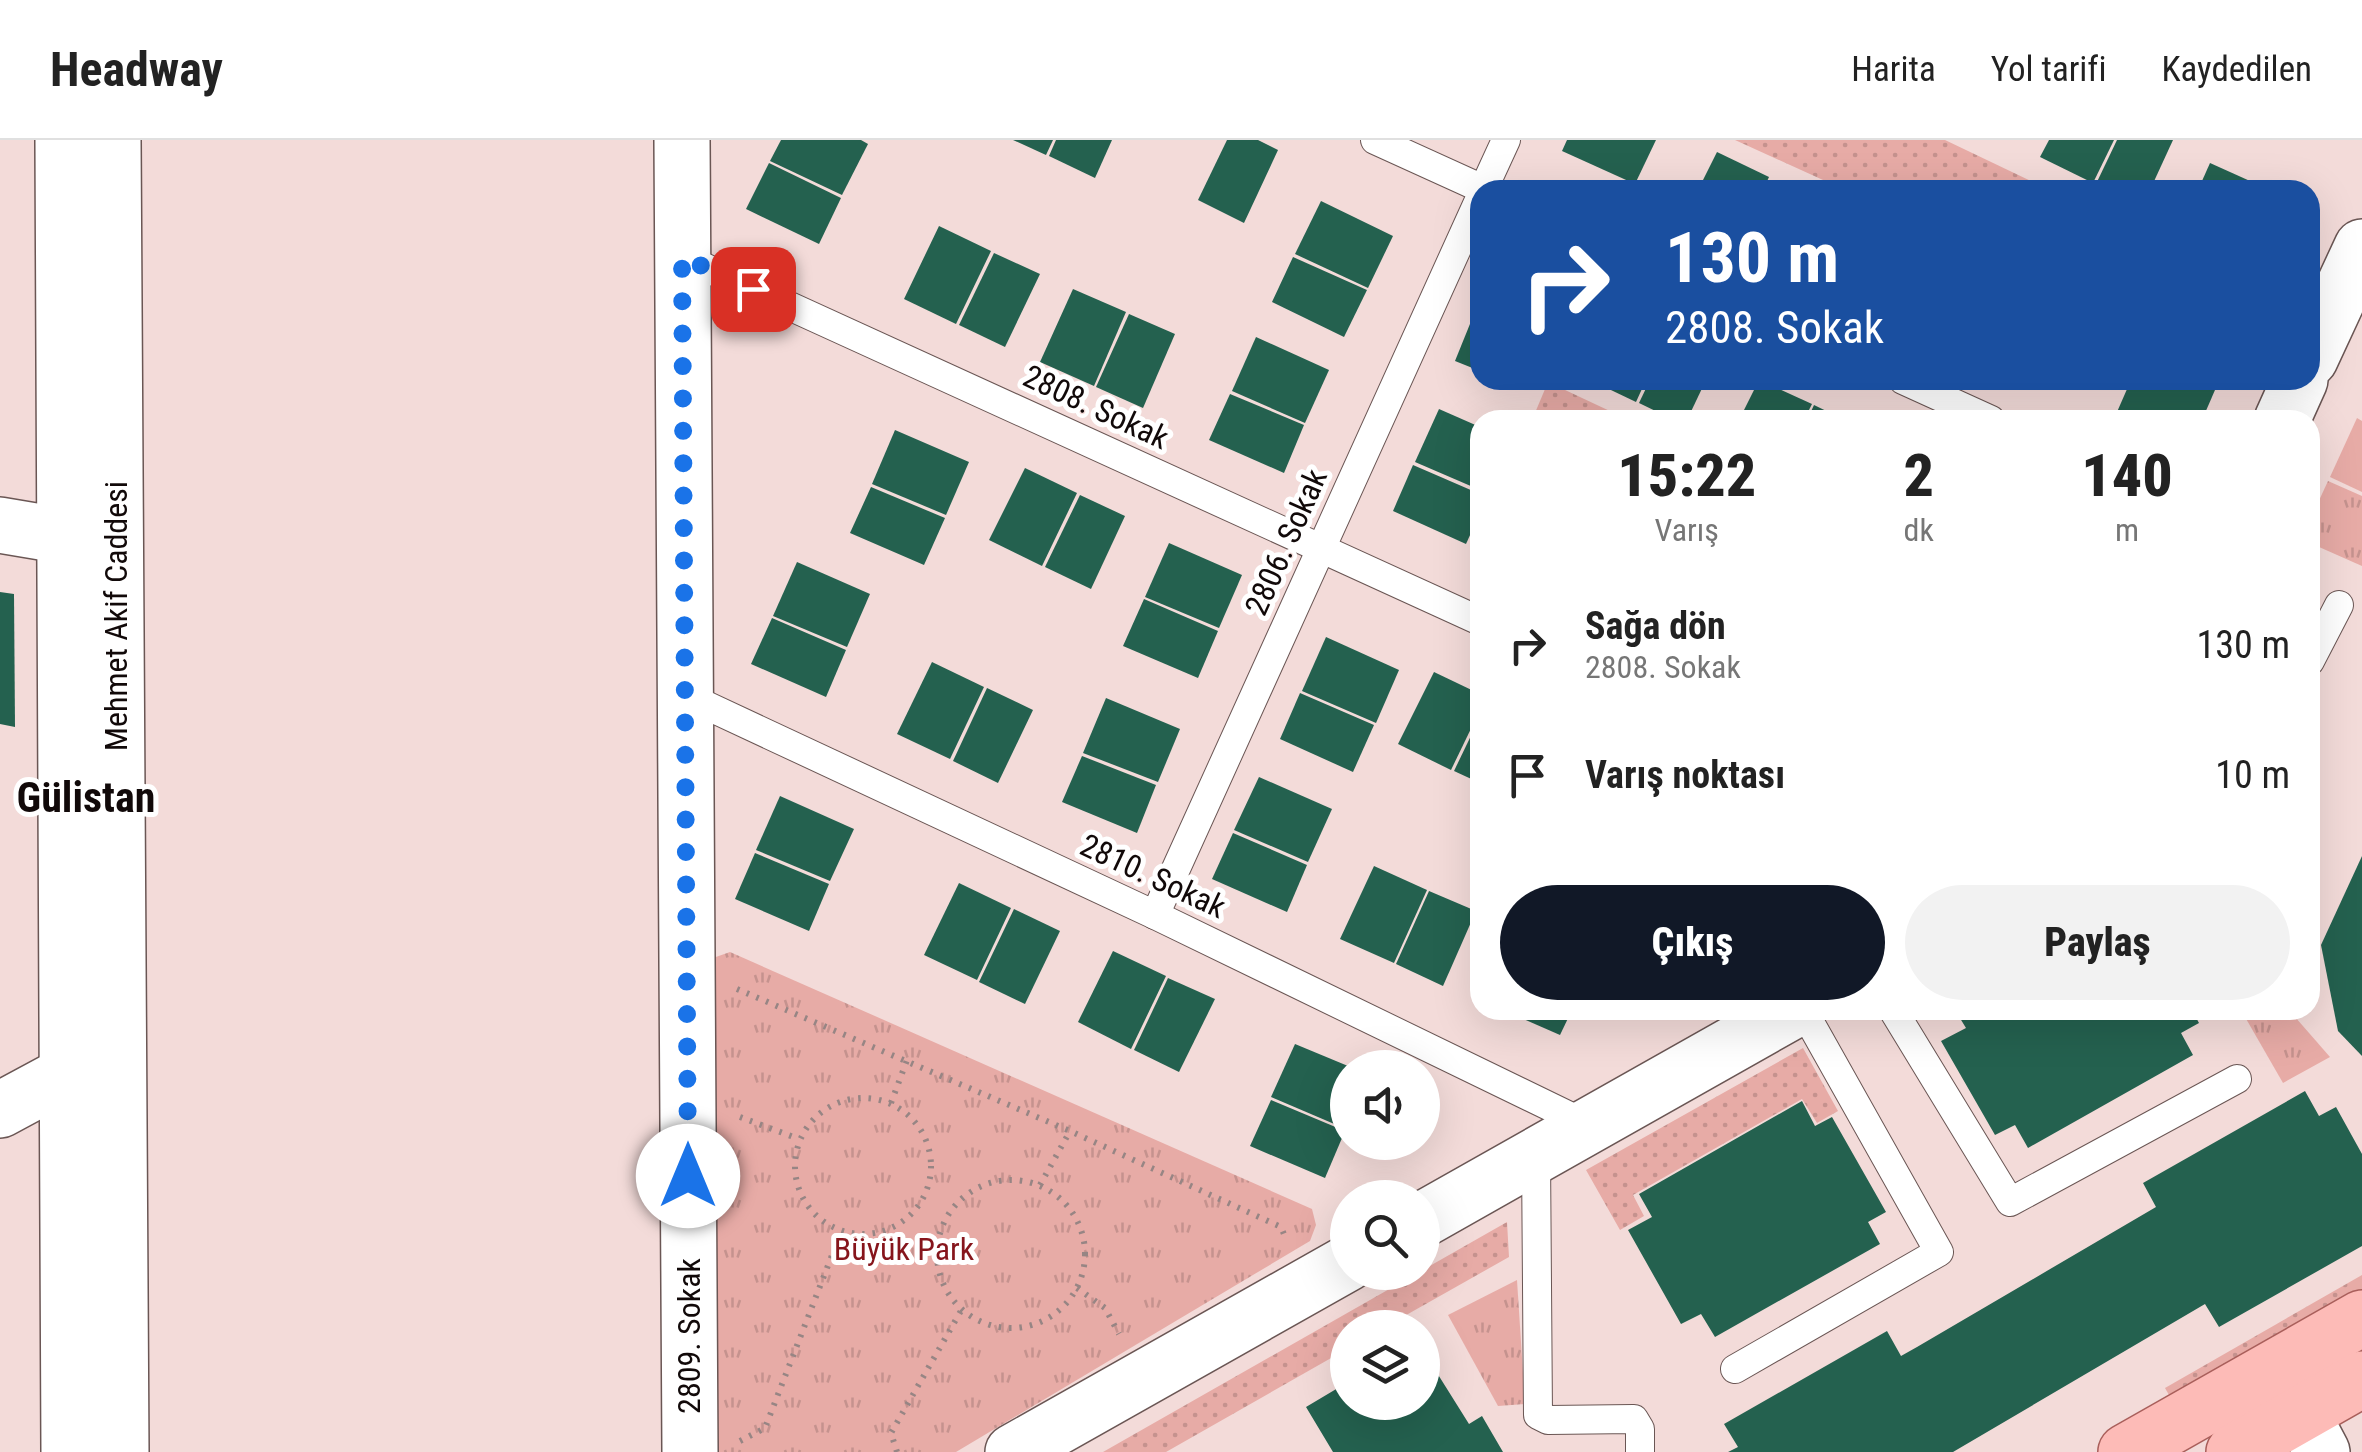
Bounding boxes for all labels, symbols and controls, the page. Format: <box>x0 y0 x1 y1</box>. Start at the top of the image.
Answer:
text: Headway <box>50 41 223 98</box>
text: Harita <box>1851 49 1936 90</box>
text: Yol tarifi <box>1991 49 2106 90</box>
text: Kaydedilen <box>2161 49 2312 90</box>
text: 130 m <box>1665 217 1839 299</box>
icon: right <box>1500 220 1630 350</box>
pin <box>711 247 796 332</box>
icon: arrive <box>726 262 781 317</box>
text: 2808. Sokak <box>1665 301 1884 354</box>
street label: 2808. Sokak <box>1017 357 1175 457</box>
text: 15:22 <box>1617 440 1756 511</box>
text: 2 <box>1903 440 1934 511</box>
text: 140 <box>2081 440 2173 511</box>
street label: 2806. Sokak <box>1237 463 1335 621</box>
street label: Mehmet Akif Caddesi <box>97 481 135 751</box>
text: Varış <box>1655 511 1719 549</box>
text: dk <box>1904 511 1934 549</box>
text: m <box>2115 511 2139 549</box>
text: Sağa dön <box>1585 604 1726 648</box>
icon: right <box>1500 618 1555 673</box>
text: 130 m <box>2196 623 2290 667</box>
text: 2808. Sokak <box>1585 648 1741 686</box>
icon: arrive <box>1500 748 1555 803</box>
text: Varış noktası <box>1585 753 1785 797</box>
text: 10 m <box>2215 753 2290 797</box>
district label: Gülistan <box>17 773 155 822</box>
street label: 2810. Sokak <box>1074 826 1232 926</box>
button: Çıkış <box>1500 885 1885 1000</box>
button: Paylaş <box>1905 885 2290 1000</box>
map controls <box>1330 1050 1440 1420</box>
button: sound <box>1330 1050 1440 1160</box>
position arrow <box>636 1124 740 1228</box>
button: search <box>1330 1180 1440 1290</box>
park label: Büyük Park <box>834 1230 975 1268</box>
street label: 2809. Sokak <box>670 1258 708 1414</box>
button: layers <box>1330 1310 1440 1420</box>

